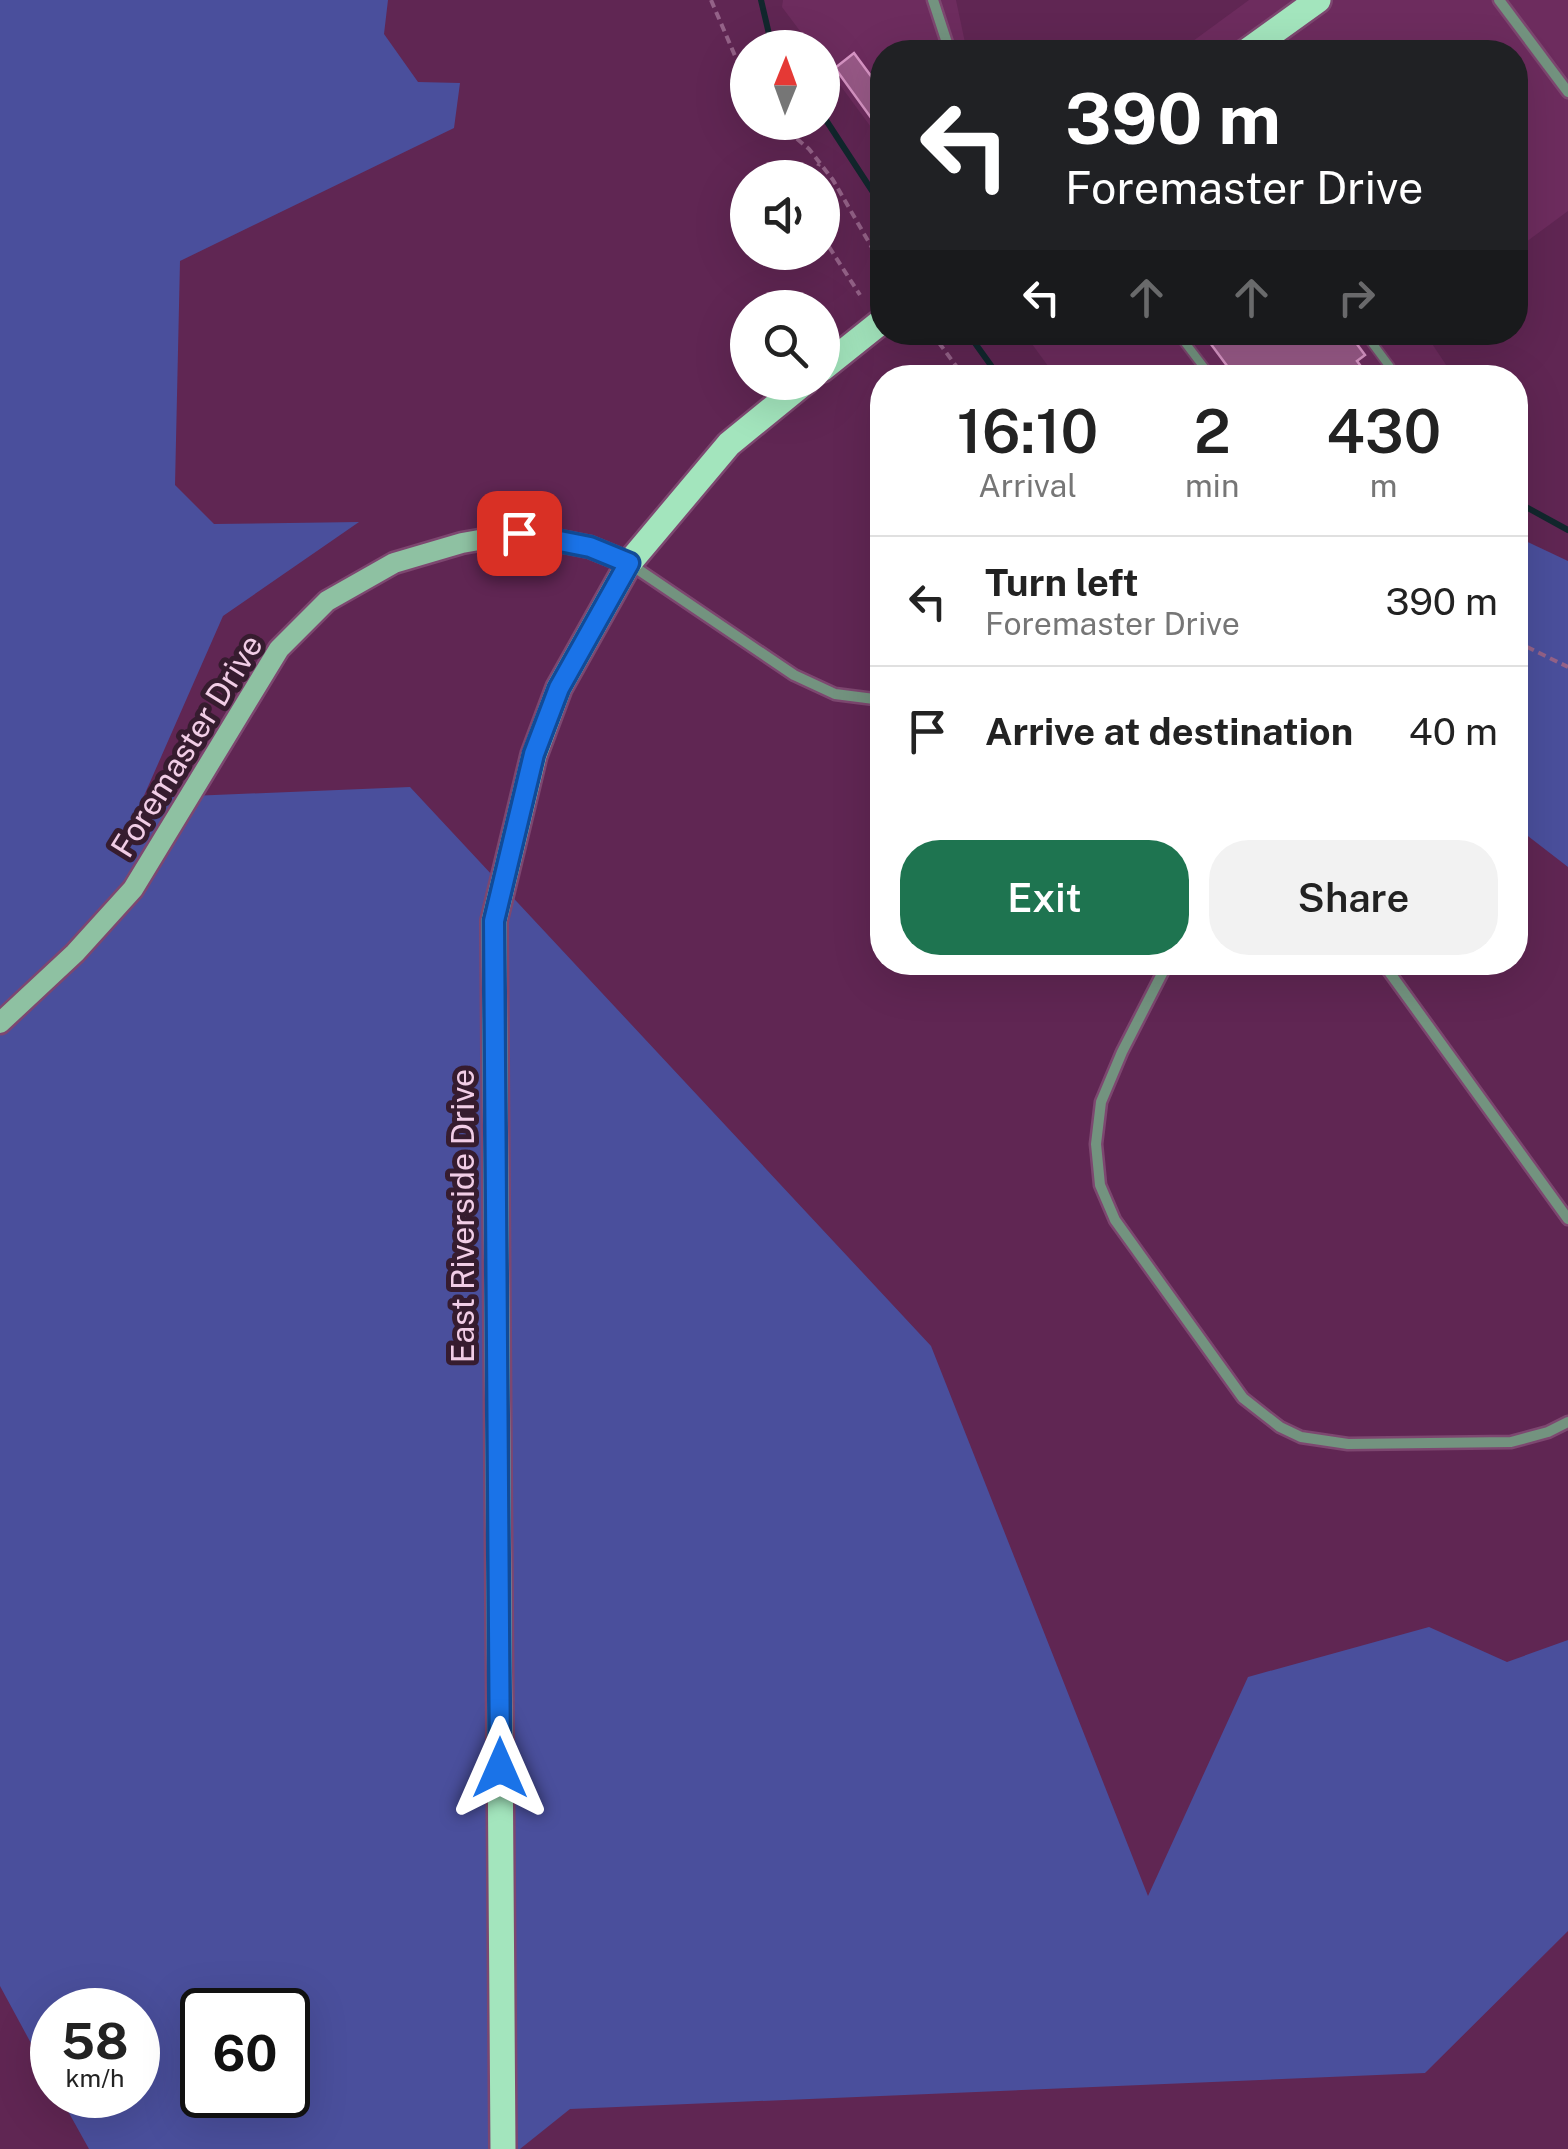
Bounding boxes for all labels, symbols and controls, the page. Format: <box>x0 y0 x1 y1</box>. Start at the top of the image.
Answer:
north arrow <box>730 30 840 140</box>
map controls <box>730 30 840 400</box>
text: 390 m <box>1065 77 1281 160</box>
icon: left <box>900 80 1030 210</box>
button: sound <box>730 160 840 270</box>
text: Foremaster Drive <box>1065 161 1424 214</box>
icon: left <box>1014 270 1069 325</box>
icon: ahead <box>1119 270 1174 325</box>
icon: ahead <box>1224 270 1279 325</box>
icon: right <box>1329 270 1384 325</box>
button: search <box>730 290 840 400</box>
text: 16:10 <box>957 396 1098 467</box>
text: 2 <box>1194 396 1231 467</box>
text: 430 <box>1326 396 1441 467</box>
text: Arrival <box>978 467 1077 504</box>
text: min <box>1185 467 1239 504</box>
text: m <box>1370 467 1398 504</box>
pin <box>477 491 562 576</box>
icon: arrive <box>492 506 547 561</box>
text: Turn left <box>985 560 1139 605</box>
icon: left <box>900 574 955 629</box>
text: 390 m <box>1385 579 1498 624</box>
text: Foremaster Drive <box>985 605 1240 642</box>
street label: Foremaster Drive <box>103 628 270 864</box>
icon: arrive <box>900 704 955 759</box>
text: Arrive at destination <box>985 709 1353 754</box>
text: 40 m <box>1409 709 1498 754</box>
button: Exit <box>900 840 1189 955</box>
button: Share <box>1209 840 1498 955</box>
street label: East Riverside Drive <box>444 1069 481 1363</box>
position arrow <box>448 1716 552 1820</box>
speed limit sign: 60 <box>180 1988 310 2118</box>
text: 58 <box>61 2011 129 2070</box>
text: km/h <box>66 2063 124 2093</box>

